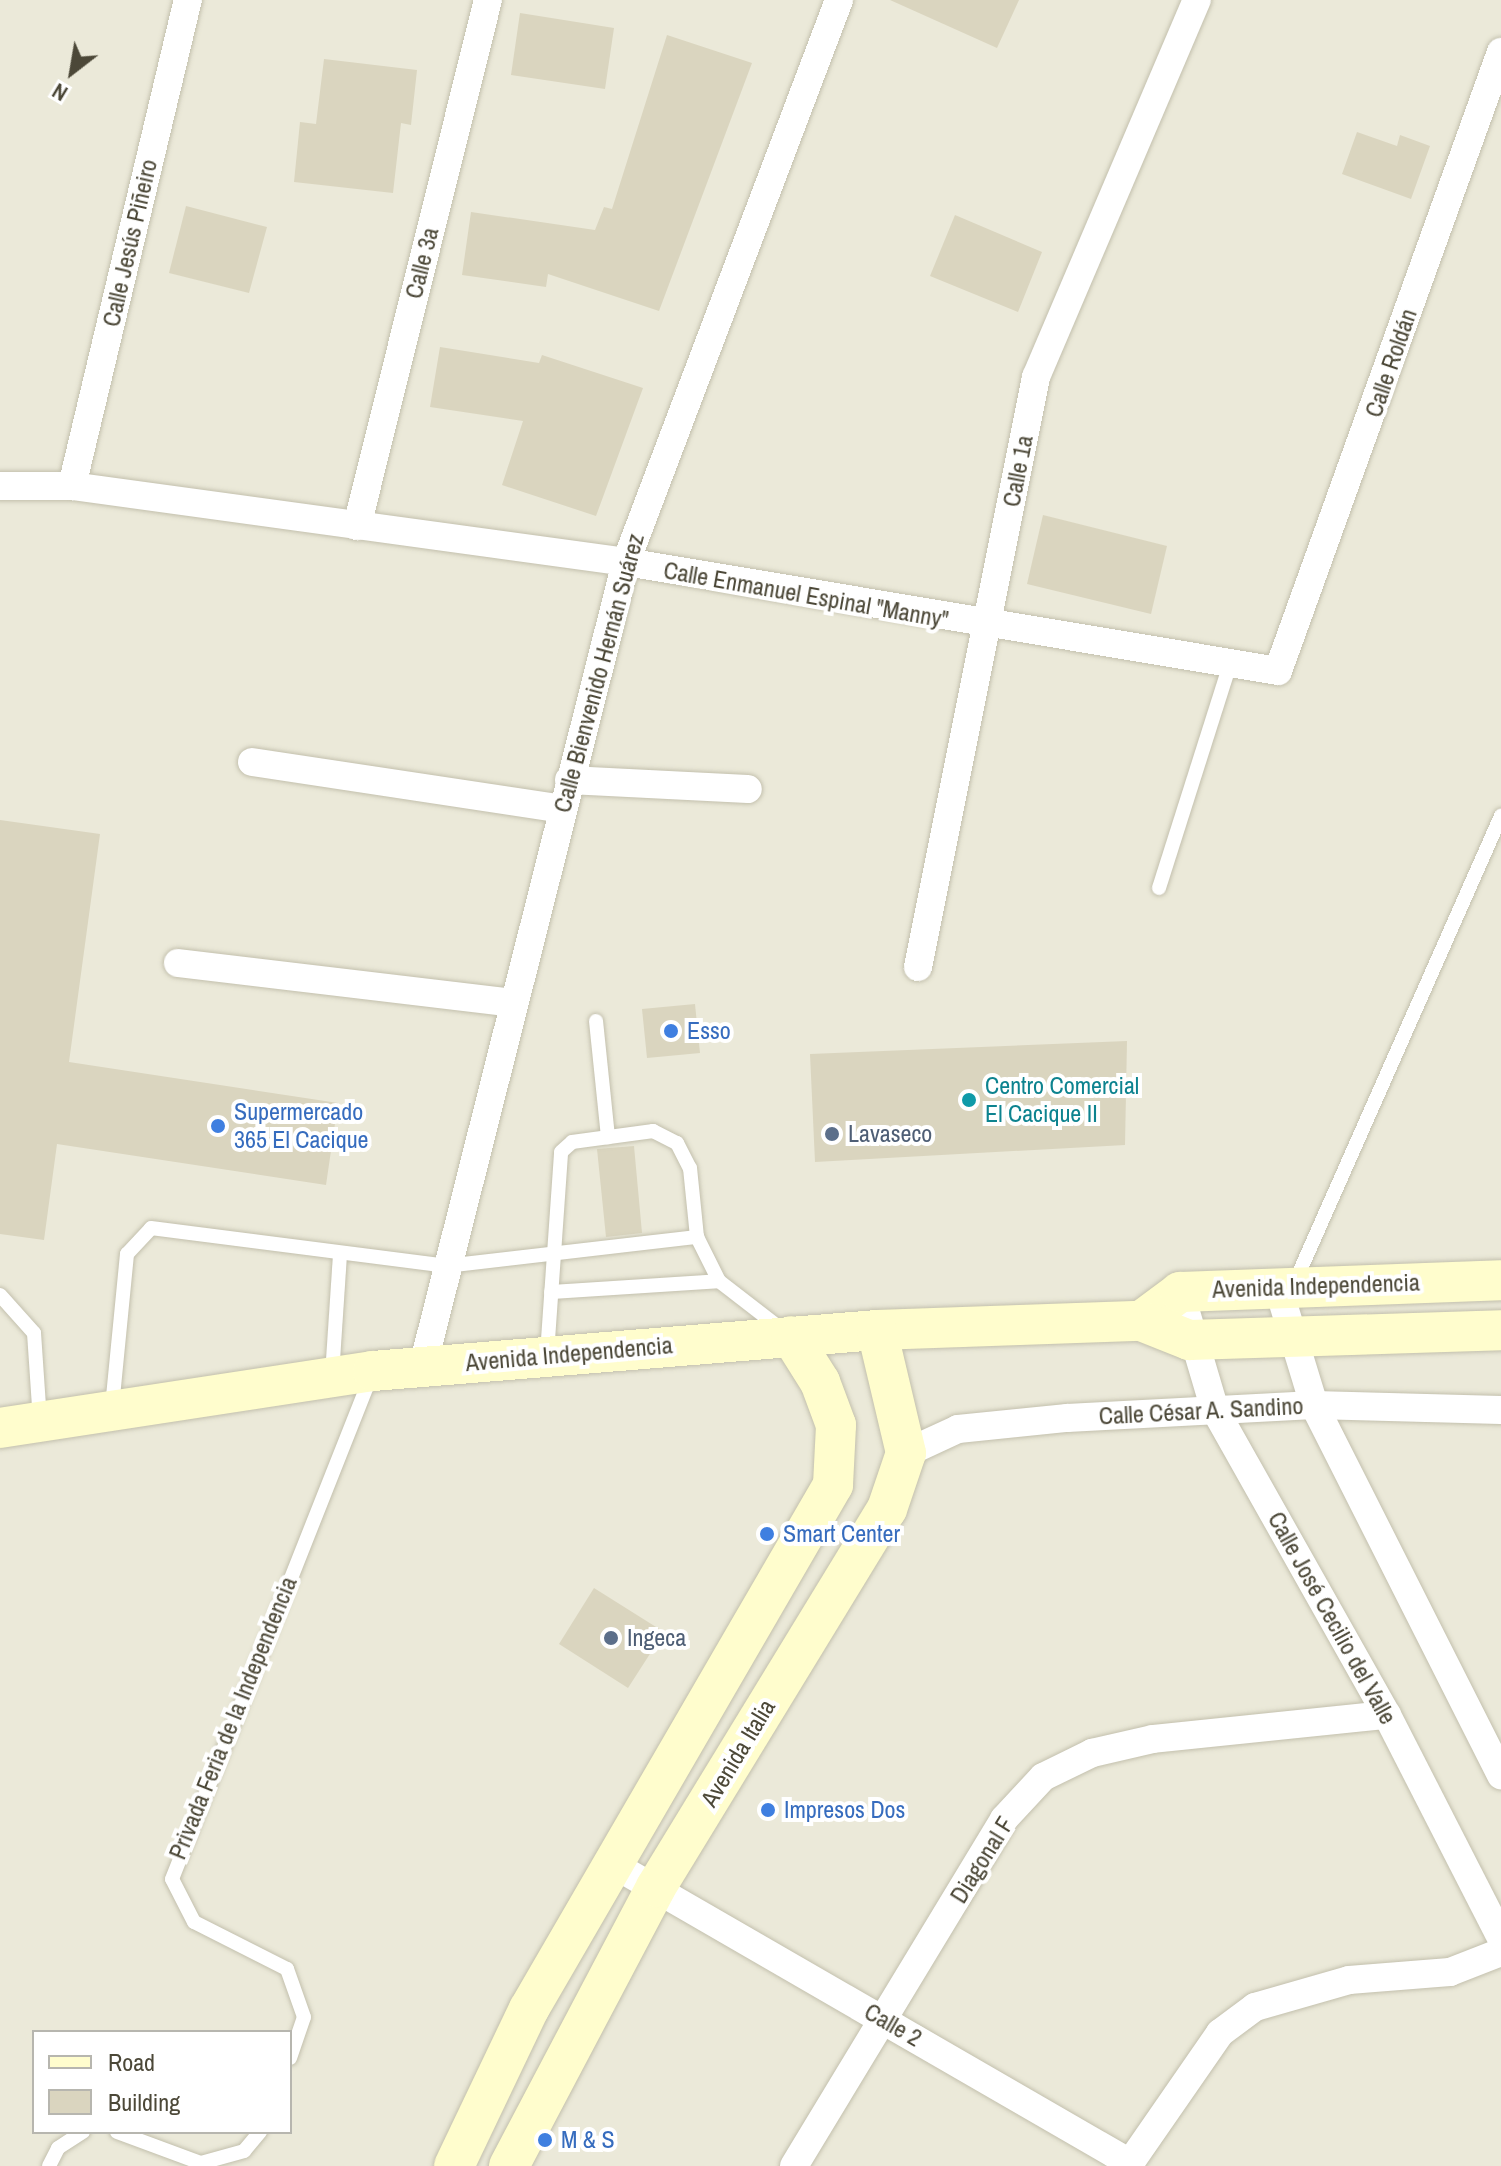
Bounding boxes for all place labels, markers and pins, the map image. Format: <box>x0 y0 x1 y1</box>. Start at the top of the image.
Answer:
place label: Esso <box>687 1017 731 1045</box>
marker: Esso <box>662 1022 680 1040</box>
place label: Centro Comercial El Cacique II <box>985 1072 1139 1128</box>
marker: Centro Comercial El Cacique II <box>960 1091 978 1109</box>
place label: Supermercado 365 El Cacique <box>234 1098 369 1154</box>
marker: Supermercado 365 El Cacique <box>209 1117 227 1135</box>
place label: Lavaseco <box>848 1120 932 1148</box>
marker: Lavaseco <box>823 1125 841 1143</box>
place label: Smart Center <box>783 1520 900 1548</box>
marker: Smart Center <box>758 1525 776 1543</box>
place label: Ingeca <box>627 1624 686 1652</box>
marker: Ingeca <box>602 1629 620 1647</box>
place label: Impresos Dos <box>784 1796 905 1824</box>
marker: Impresos Dos <box>759 1801 777 1819</box>
place label: M & S <box>561 2126 615 2154</box>
marker: M & S <box>536 2131 554 2149</box>

